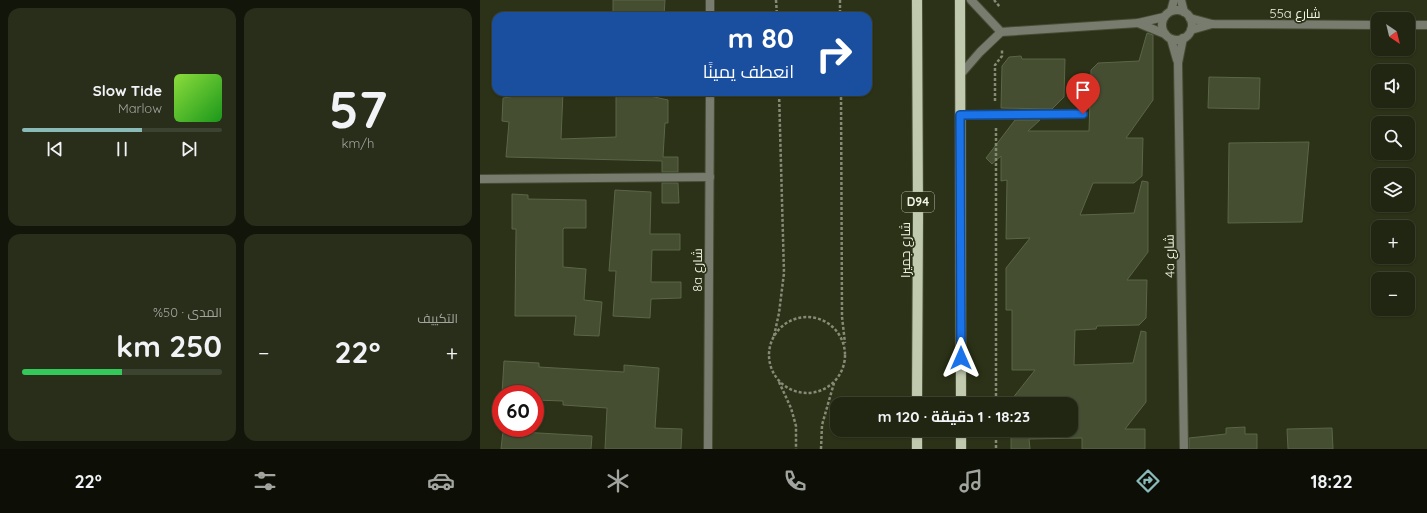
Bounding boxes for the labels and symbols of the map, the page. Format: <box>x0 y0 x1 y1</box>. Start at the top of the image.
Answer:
street label: 55a شارع <box>1270 5 1320 22</box>
north arrow <box>1371 12 1415 56</box>
pin <box>1066 73 1100 114</box>
road number: D94 <box>902 192 934 212</box>
street label: شارع جميرا <box>897 222 914 278</box>
street label: 4a شارع <box>1161 234 1178 278</box>
street label: 8a شارع <box>689 248 706 292</box>
position arrow <box>940 337 982 379</box>
speed limit sign: 60 <box>492 385 544 437</box>

